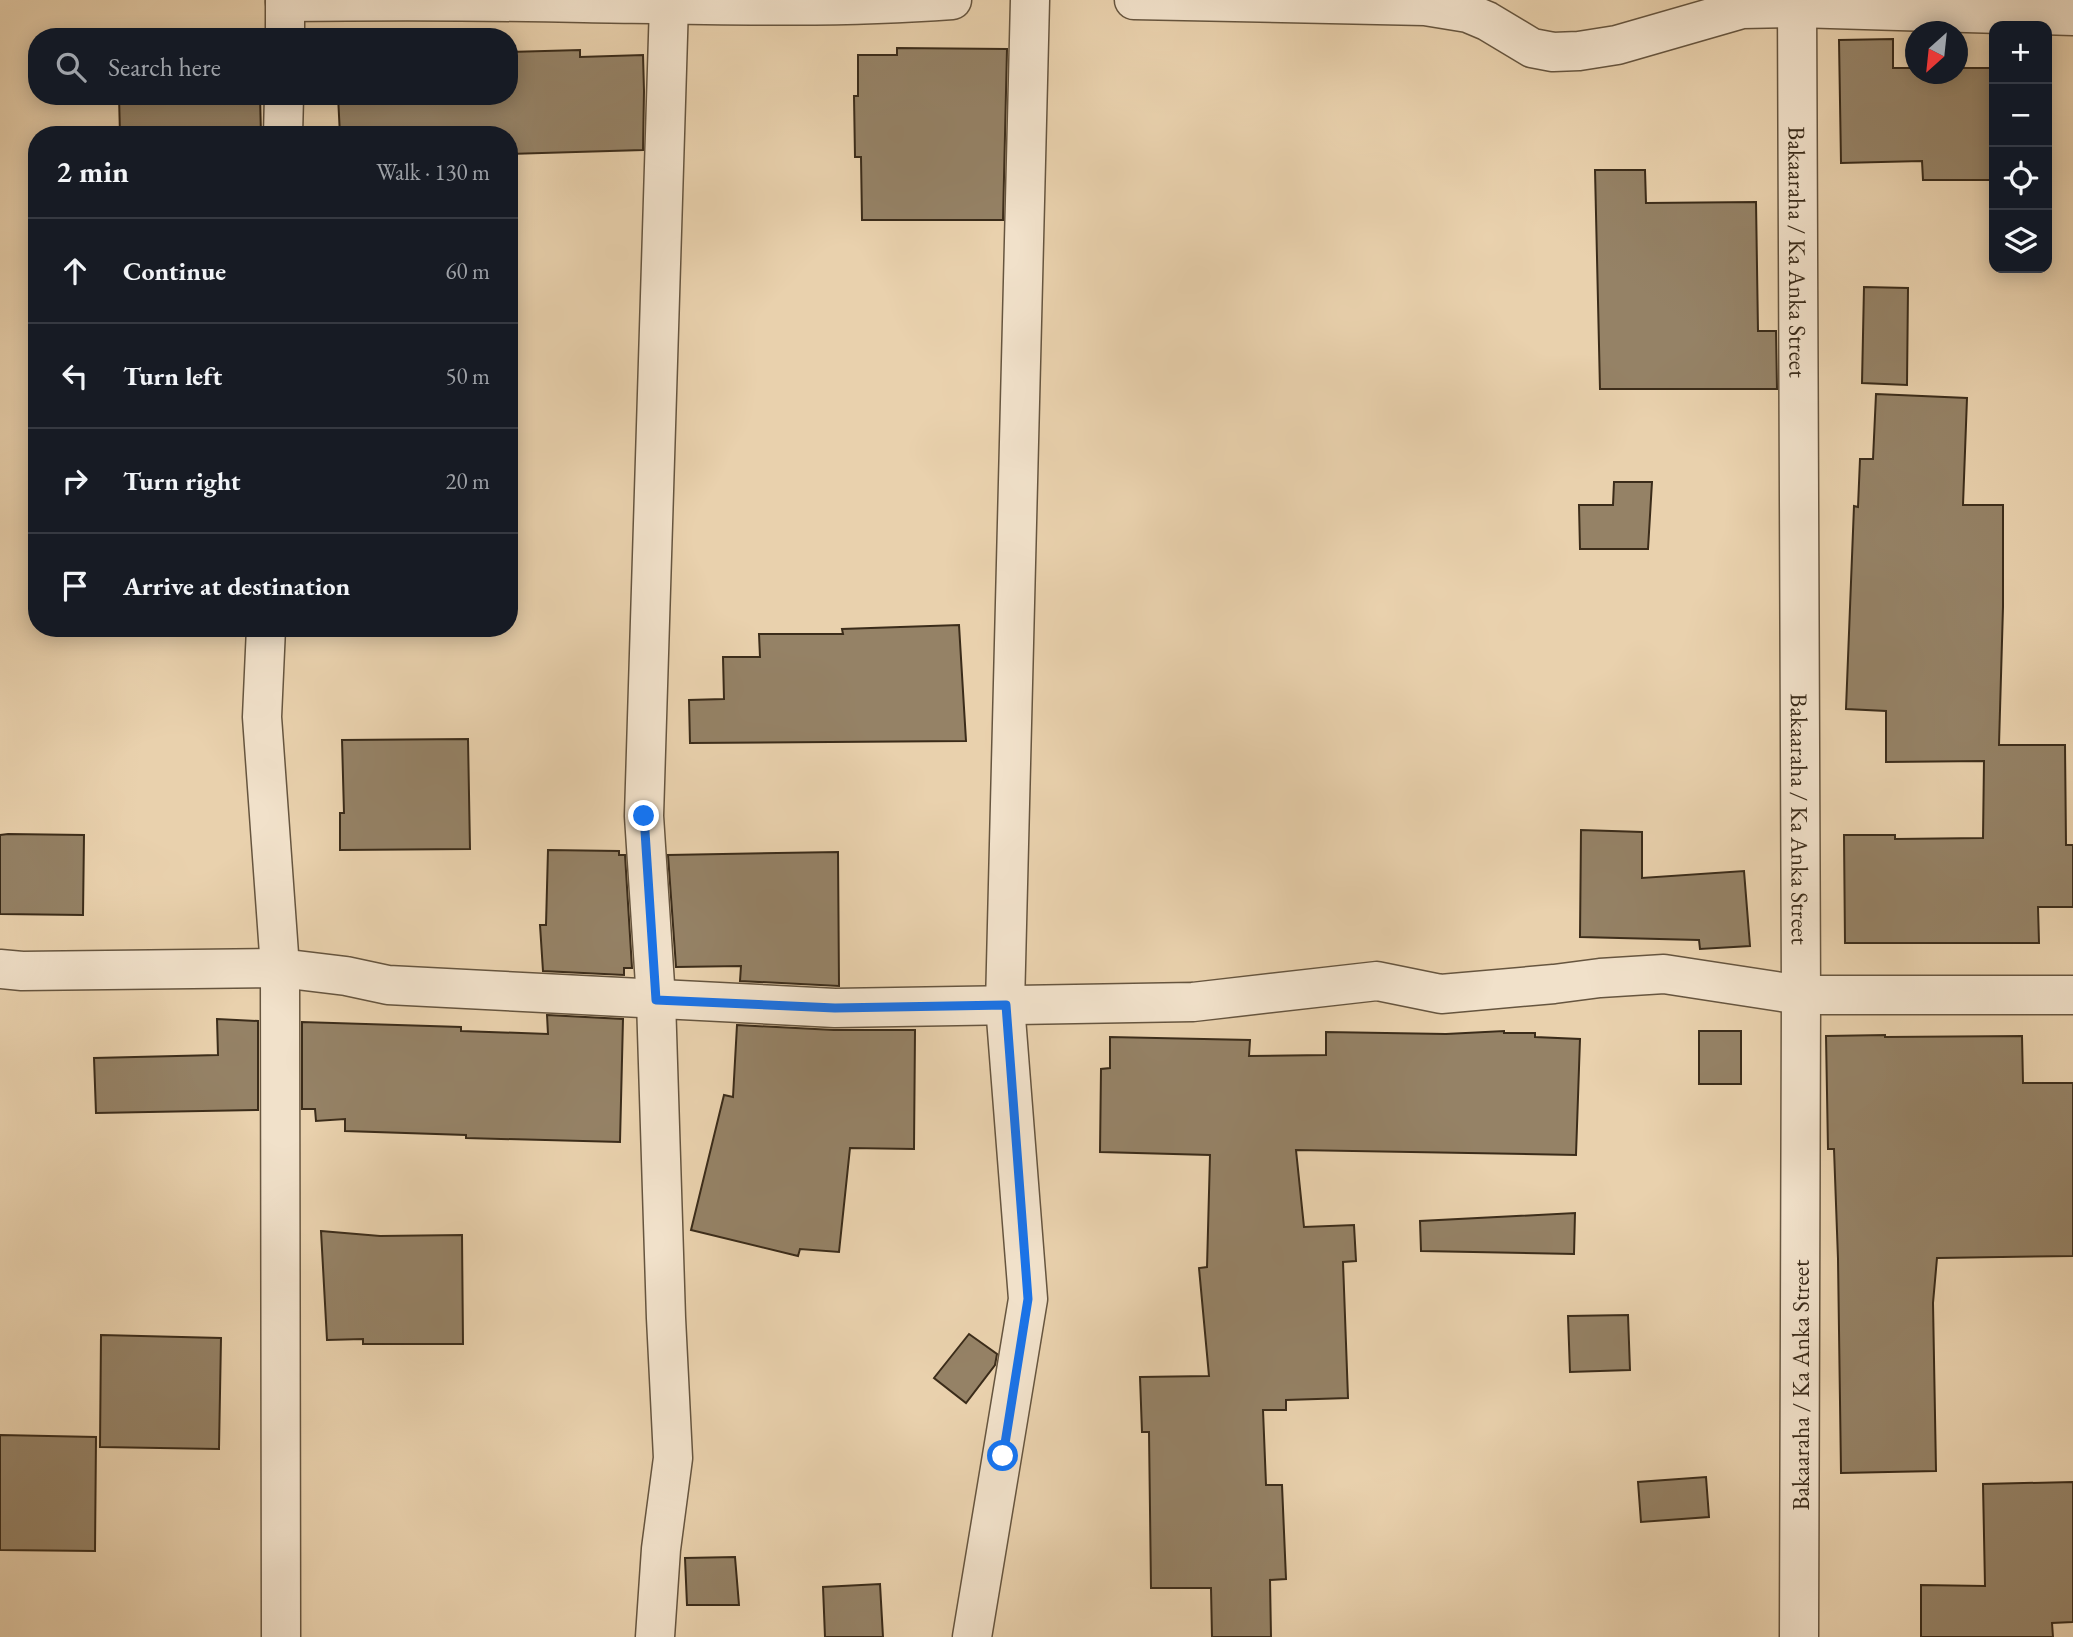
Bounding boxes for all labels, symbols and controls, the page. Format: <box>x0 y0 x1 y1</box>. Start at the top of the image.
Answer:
north arrow <box>1905 21 1968 84</box>
map controls <box>1989 21 2052 273</box>
button: + <box>1989 21 2052 84</box>
search box <box>28 28 518 105</box>
icon: search <box>52 48 90 86</box>
text: Search here <box>108 50 221 84</box>
button: − <box>1989 84 2052 147</box>
street label: Bakaaraha / Ka Anka Street <box>1782 126 1814 378</box>
button: locate <box>1989 147 2052 210</box>
text: 2 min <box>56 152 129 191</box>
text: Walk · 130 m <box>376 157 490 187</box>
button: layers <box>1989 210 2052 273</box>
icon: ahead <box>56 252 94 290</box>
text: Continue <box>123 254 226 288</box>
text: 60 m <box>445 256 490 286</box>
icon: left <box>56 357 94 395</box>
text: Turn left <box>123 359 222 393</box>
text: 50 m <box>445 361 490 391</box>
icon: right <box>56 462 94 500</box>
text: Turn right <box>123 464 241 498</box>
text: 20 m <box>445 466 490 496</box>
icon: arrive <box>56 567 94 605</box>
text: Arrive at destination <box>123 569 350 603</box>
street label: Bakaaraha / Ka Anka Street <box>1784 693 1816 945</box>
route end <box>628 800 659 831</box>
street label: Bakaaraha / Ka Anka Street <box>1785 1259 1816 1511</box>
route start <box>987 1440 1018 1471</box>

